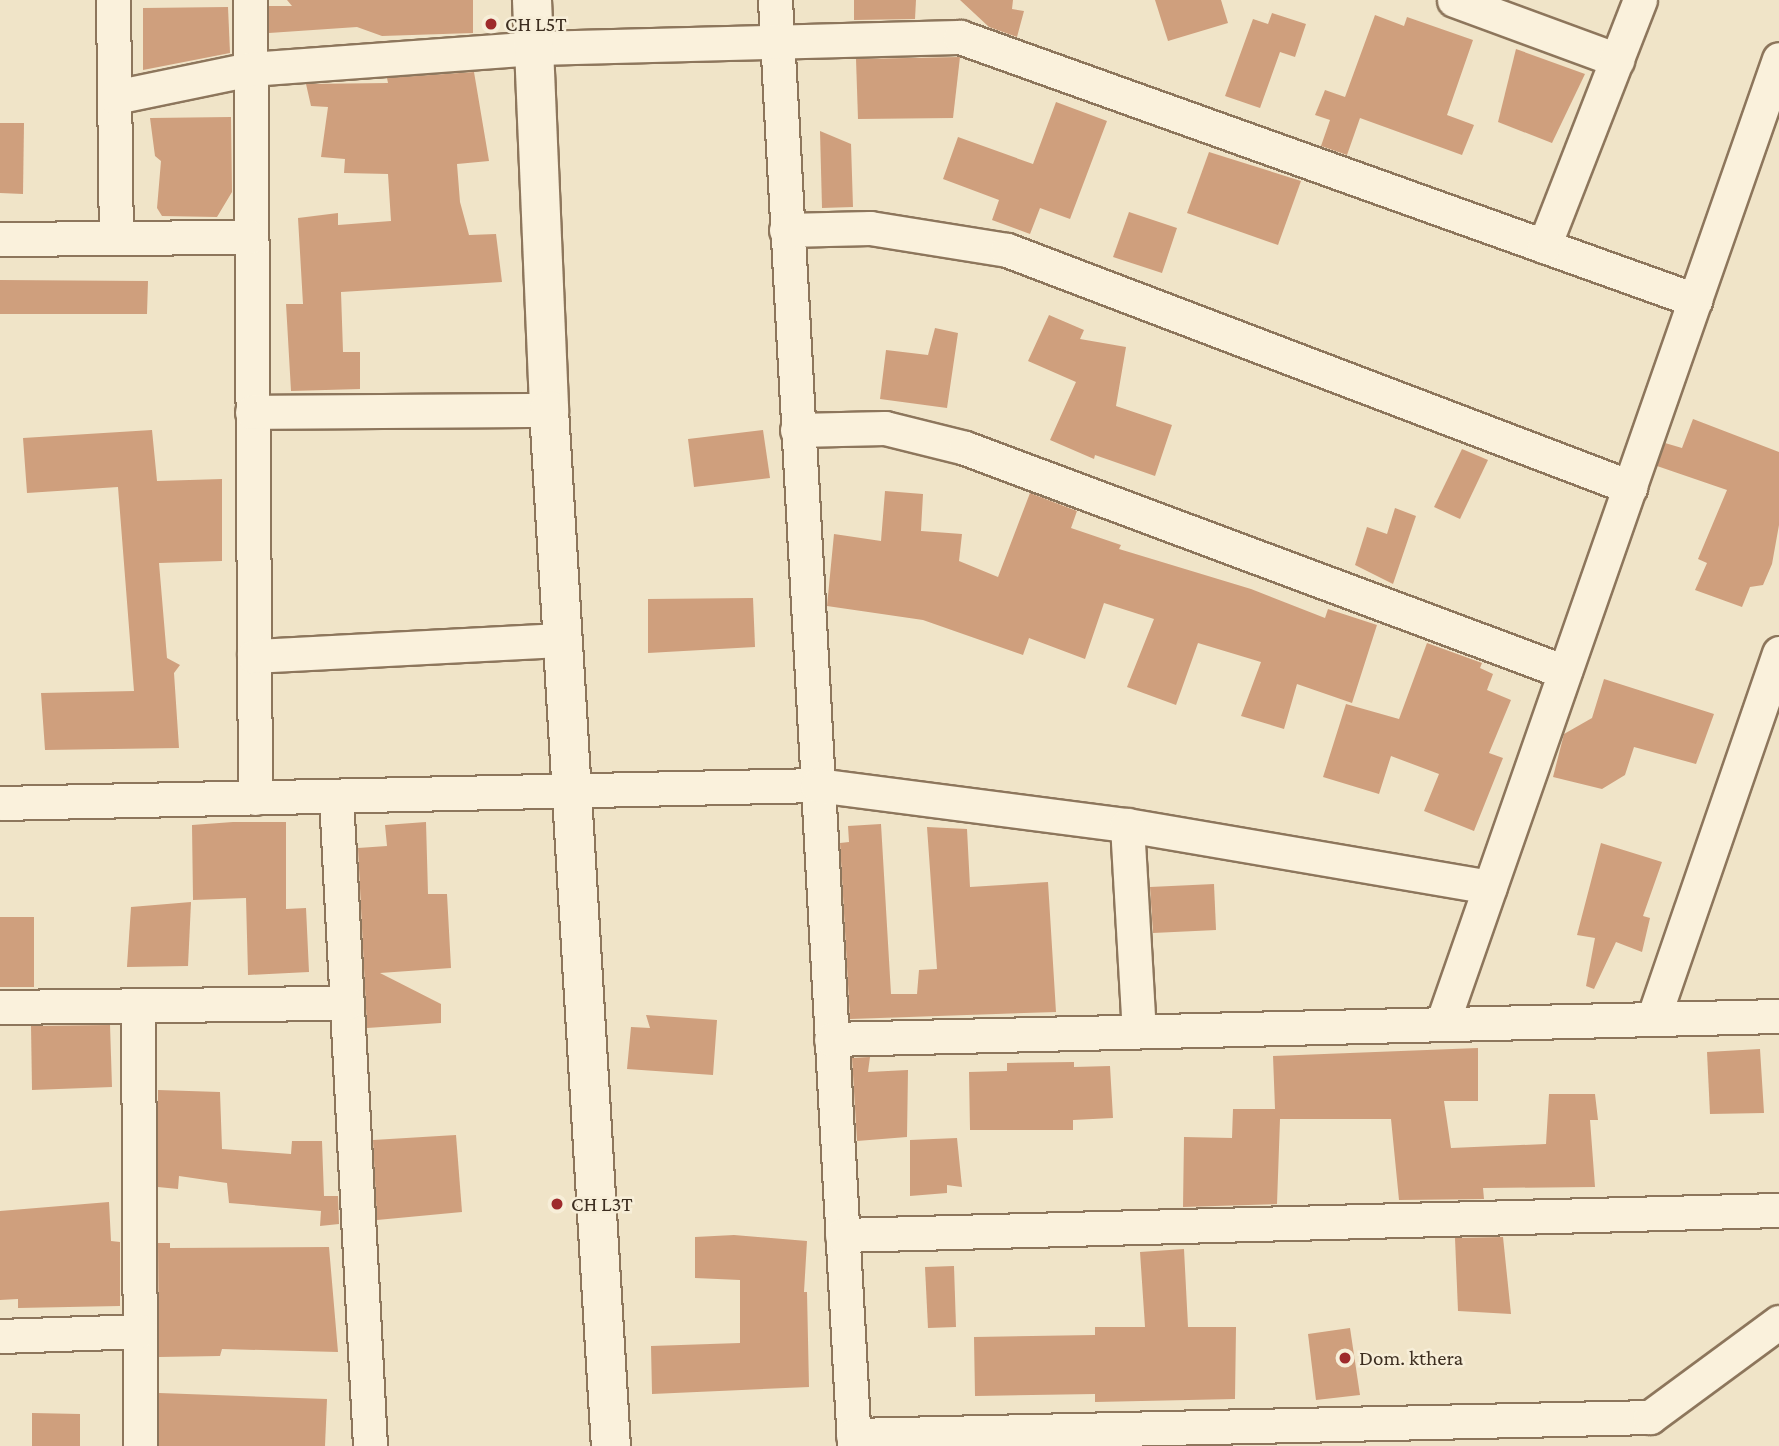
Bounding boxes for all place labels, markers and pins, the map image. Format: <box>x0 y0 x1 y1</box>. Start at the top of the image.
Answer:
place label: CH L5T <box>505 11 567 37</box>
marker: CH L5T <box>483 16 499 32</box>
place label: CH L3T <box>571 1191 633 1217</box>
marker: CH L3T <box>549 1196 565 1212</box>
place label: Dom. kthera <box>1359 1345 1463 1371</box>
marker: Dom. kthera <box>1337 1350 1353 1366</box>

